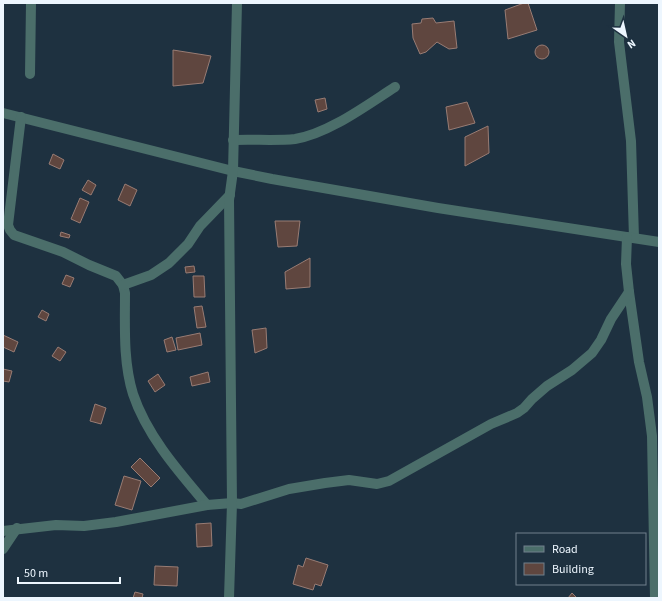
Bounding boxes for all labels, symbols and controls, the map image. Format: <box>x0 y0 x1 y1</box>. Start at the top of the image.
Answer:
north arrow <box>606 16 646 56</box>
text: N <box>624 36 639 52</box>
legend <box>516 533 646 585</box>
text: Road <box>552 541 578 558</box>
scale bar <box>18 559 120 585</box>
text: Building <box>552 561 594 578</box>
text: 50 m <box>24 565 48 582</box>

